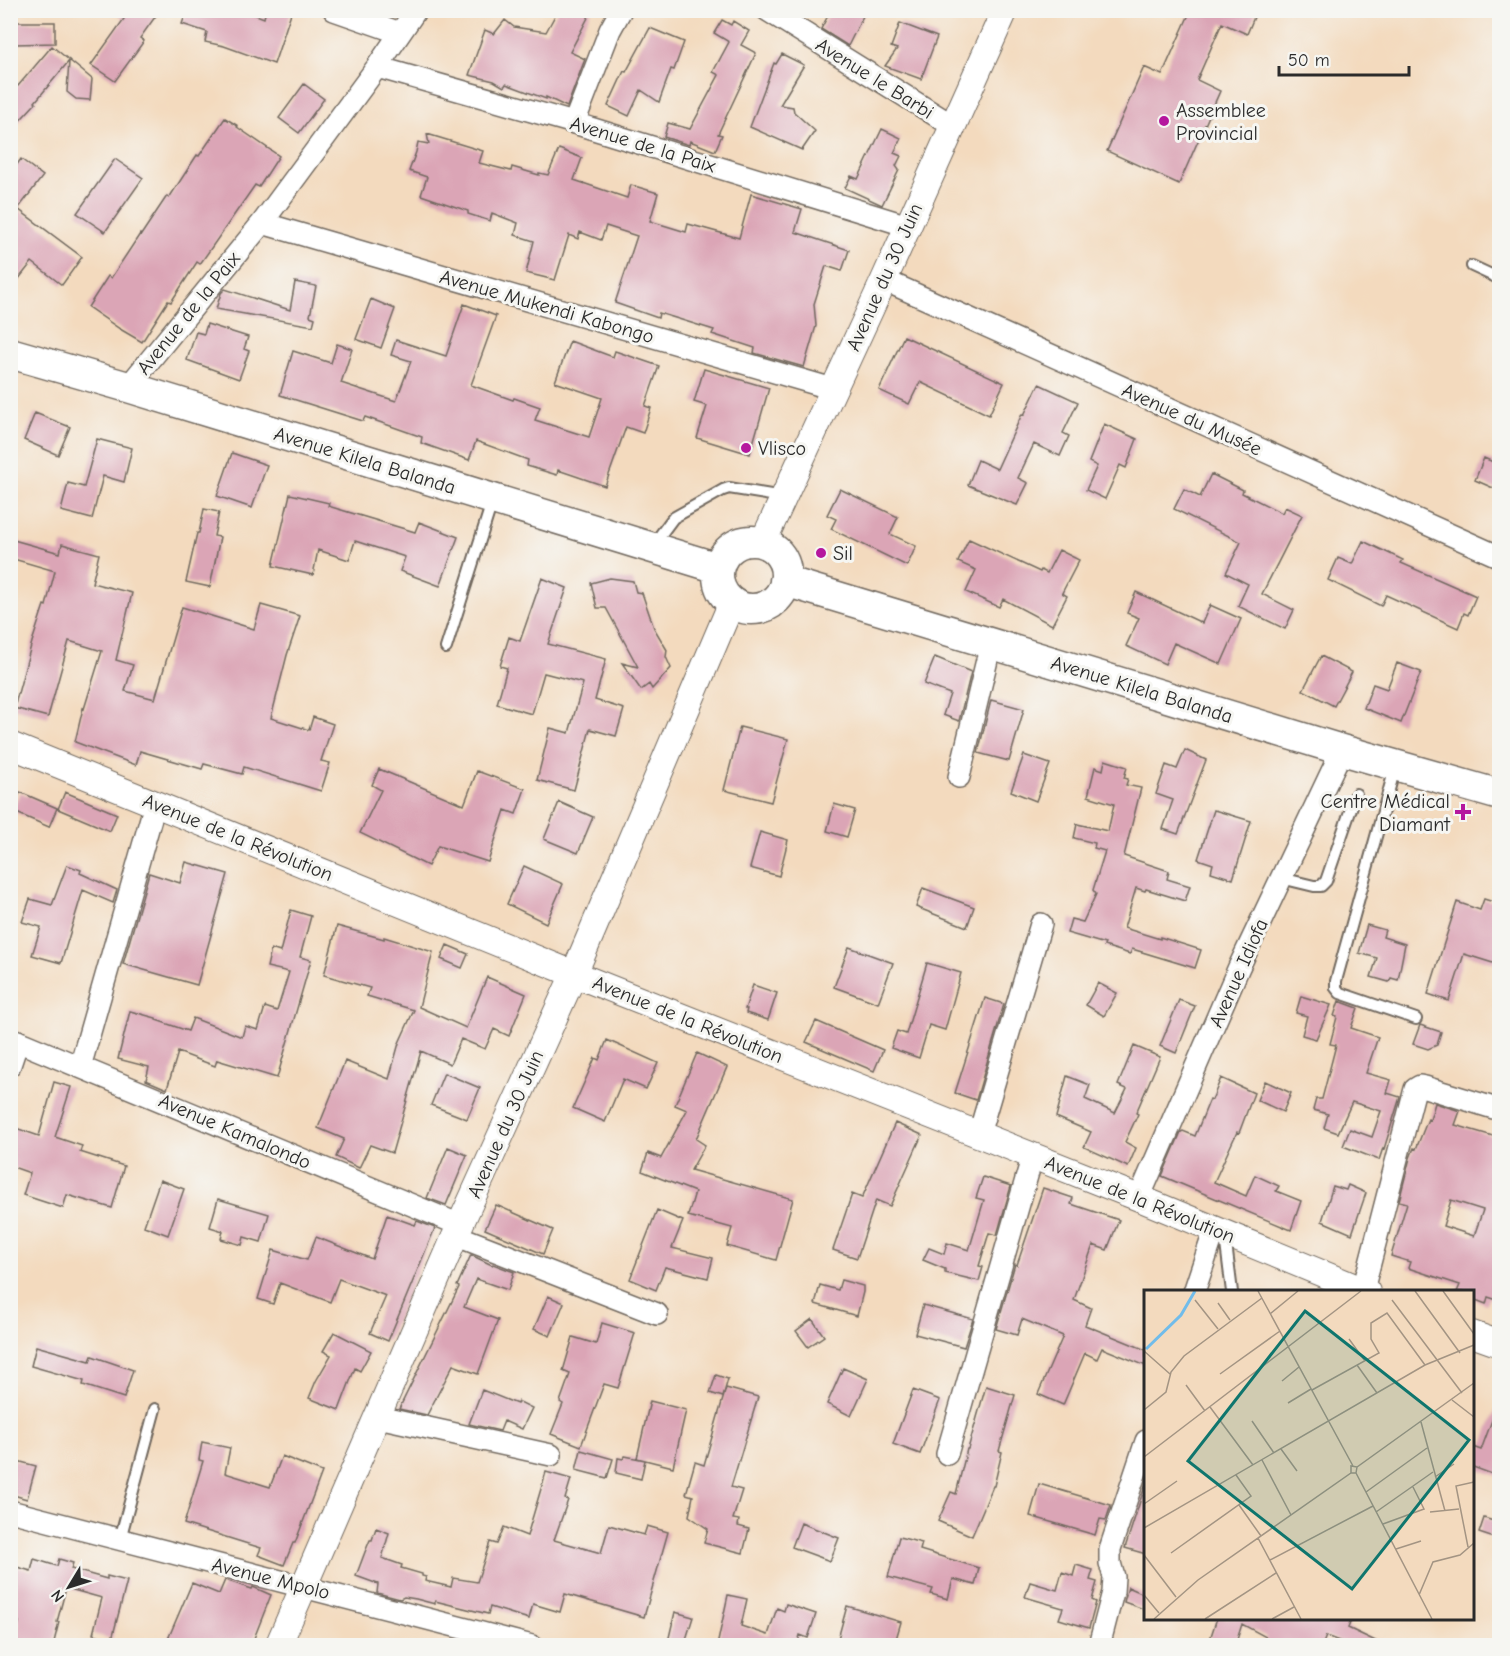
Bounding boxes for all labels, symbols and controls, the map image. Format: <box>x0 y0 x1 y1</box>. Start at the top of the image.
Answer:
street label: Avenue le Barbi <box>812 33 938 124</box>
scale bar <box>1279 39 1410 77</box>
text: 50 m <box>1288 50 1330 71</box>
place label: Assemblee Provincial <box>1176 99 1266 145</box>
street label: Avenue de la Paix <box>567 111 719 178</box>
marker: Assemblee Provincial <box>1157 114 1171 128</box>
street label: Avenue du 30 Juin <box>842 200 927 355</box>
street label: Avenue de la Paix <box>132 247 245 379</box>
street label: Avenue Mukendi Kabongo <box>437 265 657 348</box>
street label: Avenue du Musée <box>1118 378 1265 461</box>
street label: Avenue Kilela Balanda <box>271 422 458 499</box>
place label: Vlisco <box>758 437 806 460</box>
marker: Vlisco <box>739 441 753 455</box>
place label: Sil <box>833 542 853 565</box>
marker: Sil <box>814 546 828 560</box>
street label: Avenue Kilela Balanda <box>1048 651 1235 728</box>
street label: Avenue de la Révolution <box>139 789 336 886</box>
place label: Centre Médical Diamant <box>1320 790 1451 836</box>
marker: Centre Médical Diamant <box>1454 803 1472 821</box>
street label: Avenue Idiofa <box>1204 915 1273 1031</box>
street label: Avenue de la Révolution <box>589 971 786 1068</box>
street label: Avenue du 30 Juin <box>463 1047 548 1202</box>
street label: Avenue Kamalondo <box>155 1089 314 1174</box>
street label: Avenue de la Révolution <box>1041 1151 1238 1248</box>
inset map <box>1144 1290 1474 1620</box>
street label: Avenue Mpolo <box>210 1553 332 1604</box>
north arrow <box>39 1557 99 1617</box>
text: N <box>48 1586 68 1605</box>

